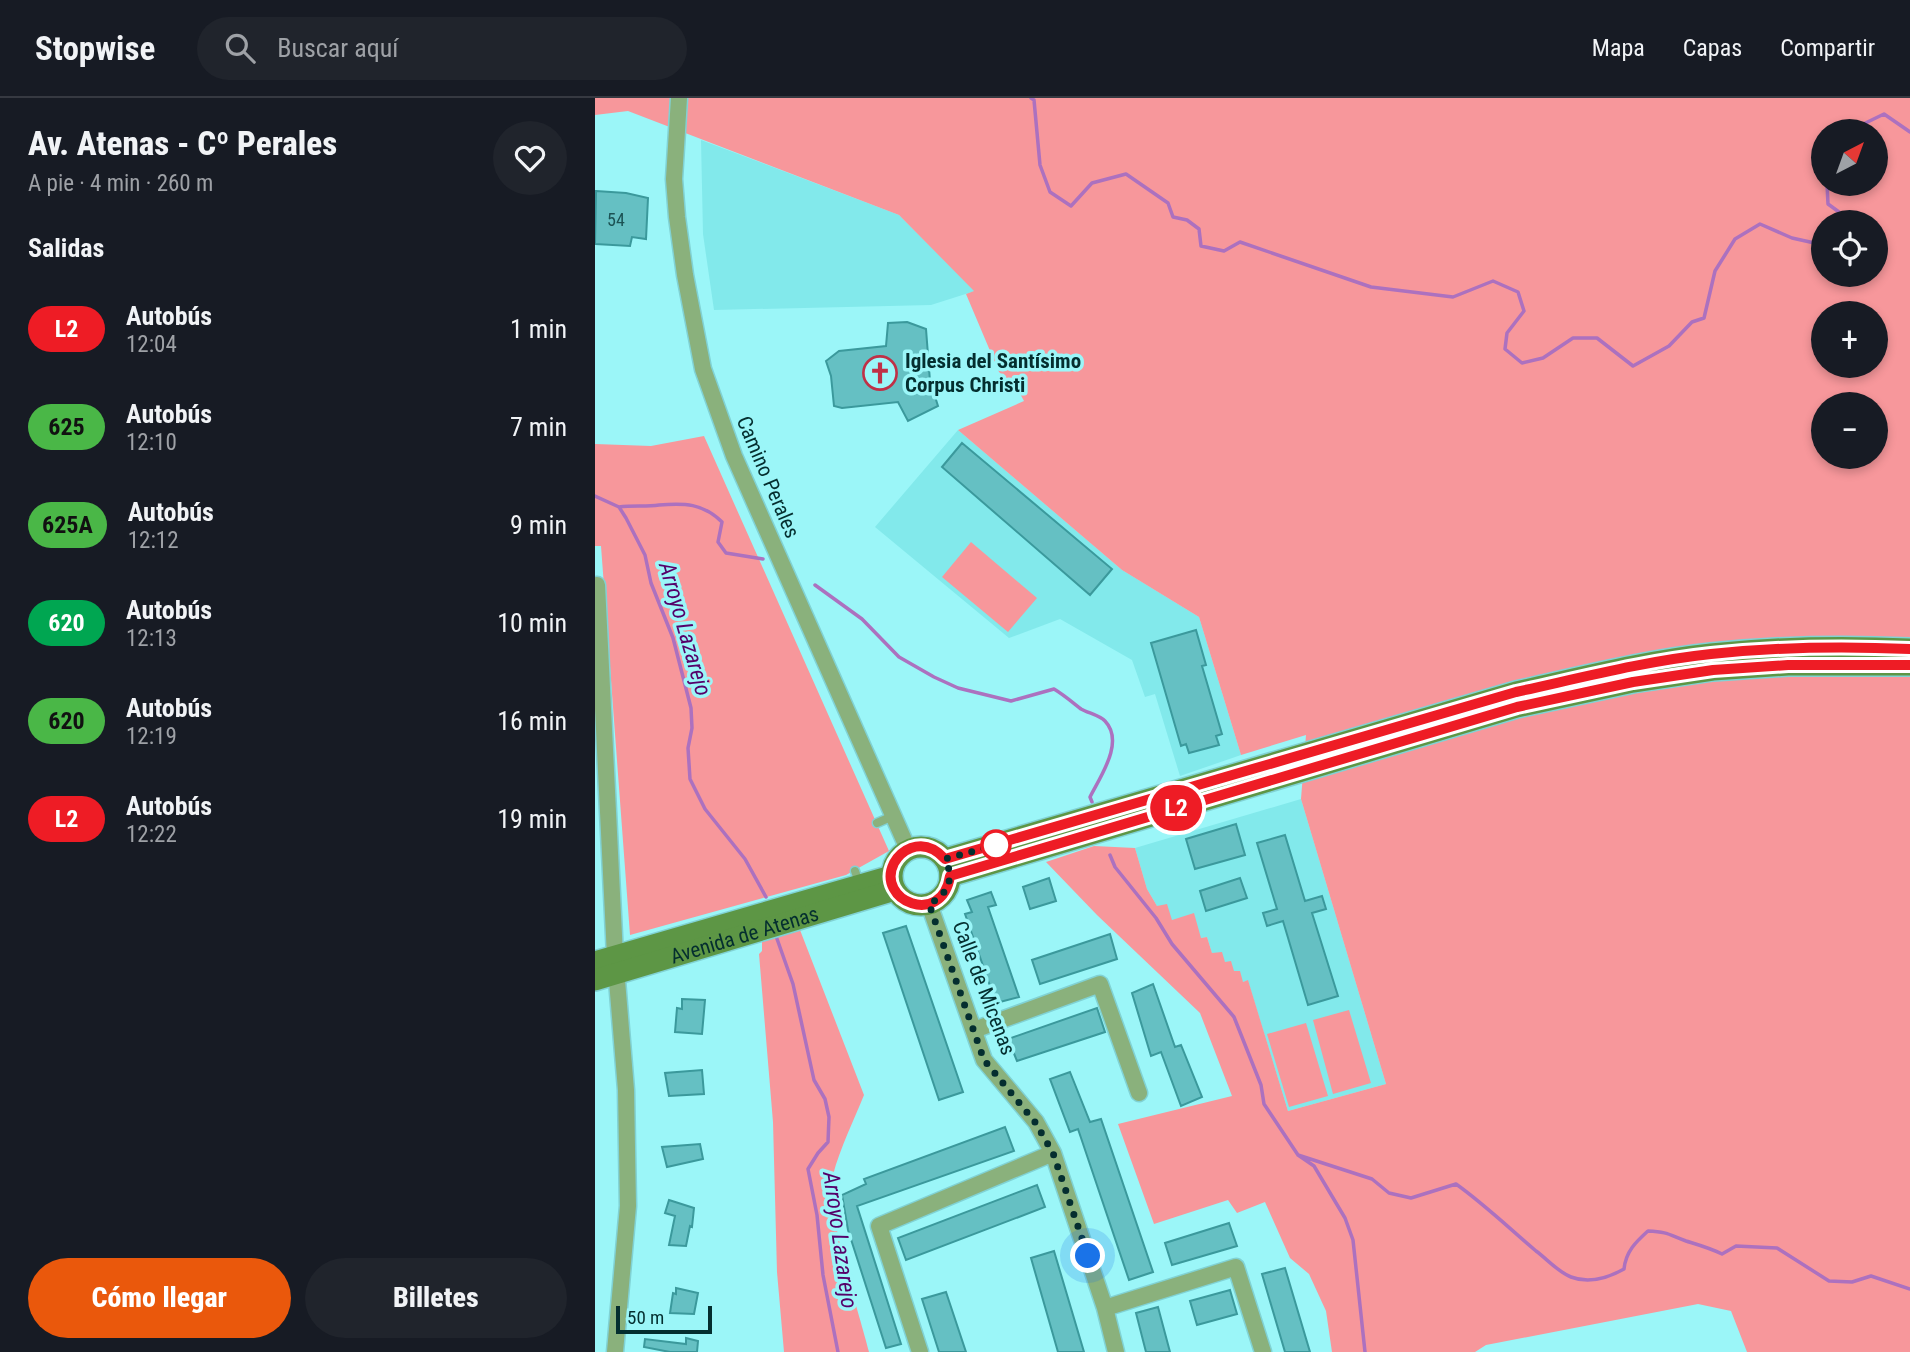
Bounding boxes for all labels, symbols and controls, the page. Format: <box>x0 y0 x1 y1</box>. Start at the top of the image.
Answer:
search box <box>197 17 687 80</box>
text: Stopwise <box>35 29 155 68</box>
icon: search <box>221 29 259 67</box>
text: Buscar aquí <box>277 33 398 63</box>
text: Mapa <box>1592 34 1645 62</box>
text: Capas <box>1683 34 1742 62</box>
text: Compartir <box>1780 34 1875 62</box>
north arrow <box>1811 119 1888 196</box>
map controls <box>1811 119 1888 469</box>
button: heart <box>493 121 567 195</box>
text: Av. Atenas - Cº Perales <box>28 124 337 163</box>
text: A pie · 4 min · 260 m <box>28 170 213 197</box>
house number: 54 <box>607 209 625 230</box>
button: locate <box>1811 210 1888 287</box>
text: Salidas <box>28 233 104 263</box>
text: Autobús <box>126 301 212 331</box>
button: + <box>1811 301 1888 378</box>
text: 1 min <box>510 314 567 344</box>
text: L2 <box>55 315 78 343</box>
text: 12:04 <box>126 331 177 358</box>
place label: Iglesia del Santísimo Corpus Christi <box>905 349 1081 397</box>
church icon: Iglesia del Santísimo Corpus Christi <box>861 354 899 392</box>
button: − <box>1811 392 1888 469</box>
text: Autobús <box>126 399 212 429</box>
text: 7 min <box>510 412 567 442</box>
text: 625 <box>48 413 85 441</box>
street label: Camino Perales <box>732 413 804 541</box>
text: 12:10 <box>126 429 177 456</box>
text: Autobús <box>128 497 214 527</box>
text: 9 min <box>510 510 567 540</box>
text: 625A <box>42 511 93 539</box>
text: 12:12 <box>128 527 179 554</box>
water label: Arroyo Lazarejo <box>653 558 717 699</box>
text: Autobús <box>126 595 212 625</box>
text: 10 min <box>497 608 567 638</box>
text: 620 <box>48 609 85 637</box>
text: 12:13 <box>126 625 177 652</box>
text: Autobús <box>126 693 212 723</box>
text: 16 min <box>497 706 567 736</box>
text: 620 <box>48 707 85 735</box>
text: 12:19 <box>126 723 177 750</box>
line badge: L2 <box>1145 785 1207 831</box>
text: Autobús <box>126 791 212 821</box>
text: L2 <box>1164 794 1188 822</box>
text: 19 min <box>497 804 567 834</box>
text: L2 <box>55 805 78 833</box>
text: 12:22 <box>126 821 177 848</box>
unlabelled marker <box>981 830 1011 860</box>
street label: Avenida de Atenas <box>667 902 821 969</box>
street label: Calle de Micenas <box>947 918 1021 1058</box>
water label: Arroyo Lazarejo <box>817 1169 863 1310</box>
your location <box>1070 1238 1105 1273</box>
button: Cómo llegar <box>28 1258 291 1338</box>
button: Billetes <box>305 1258 567 1338</box>
scale bar <box>616 1303 712 1335</box>
text: 50 m <box>627 1306 664 1329</box>

